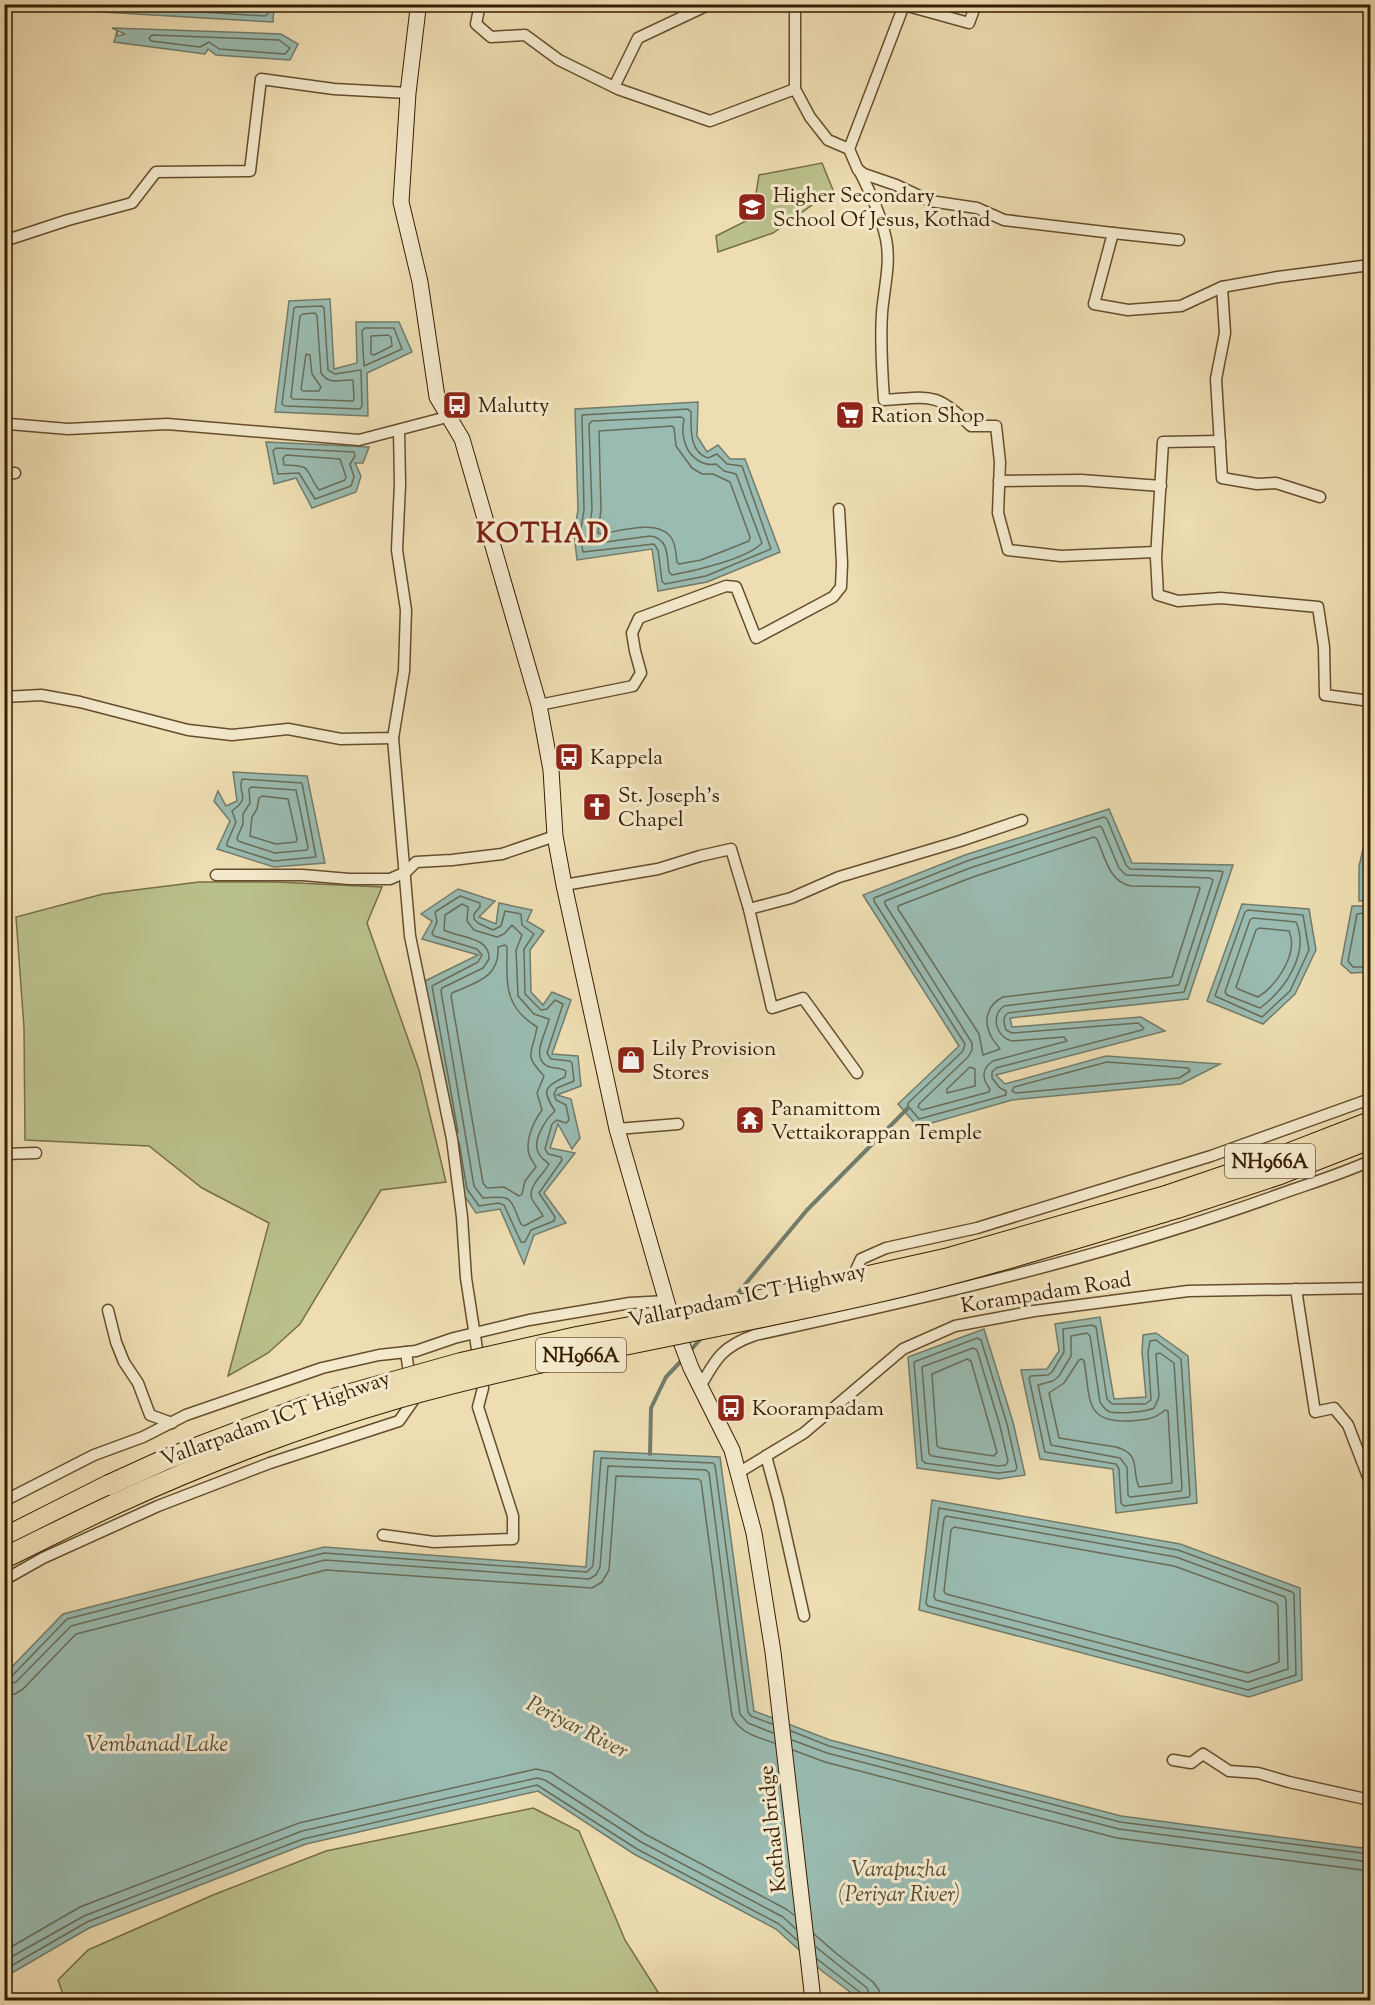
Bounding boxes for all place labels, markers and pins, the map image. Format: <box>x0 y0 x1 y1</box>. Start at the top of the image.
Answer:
place label: Higher Secondary School Of Jesus, Kothad <box>773 182 991 236</box>
school or university icon: Higher Secondary School Of Jesus, Kothad <box>736 191 768 223</box>
bus stop icon: Malutty <box>441 389 473 421</box>
place label: Malutty <box>478 392 550 422</box>
supermarket icon: Ration Shop <box>834 399 866 431</box>
place label: Ration Shop <box>871 402 985 432</box>
bus stop icon: Kappela <box>553 741 585 773</box>
place label: Kappela <box>590 744 663 774</box>
place label: St. Joseph's Chapel <box>618 782 720 836</box>
church icon: St. Joseph's Chapel <box>581 791 613 823</box>
place label: Lily Provision Stores <box>652 1035 776 1089</box>
shop icon: Lily Provision Stores <box>615 1044 647 1076</box>
place label: Panamittom Vettaikorappan Temple <box>771 1095 982 1149</box>
temple icon: Panamittom Vettaikorappan Temple <box>734 1104 766 1136</box>
bus stop icon: Koorampadam <box>715 1392 747 1424</box>
place label: Koorampadam <box>752 1395 884 1425</box>

